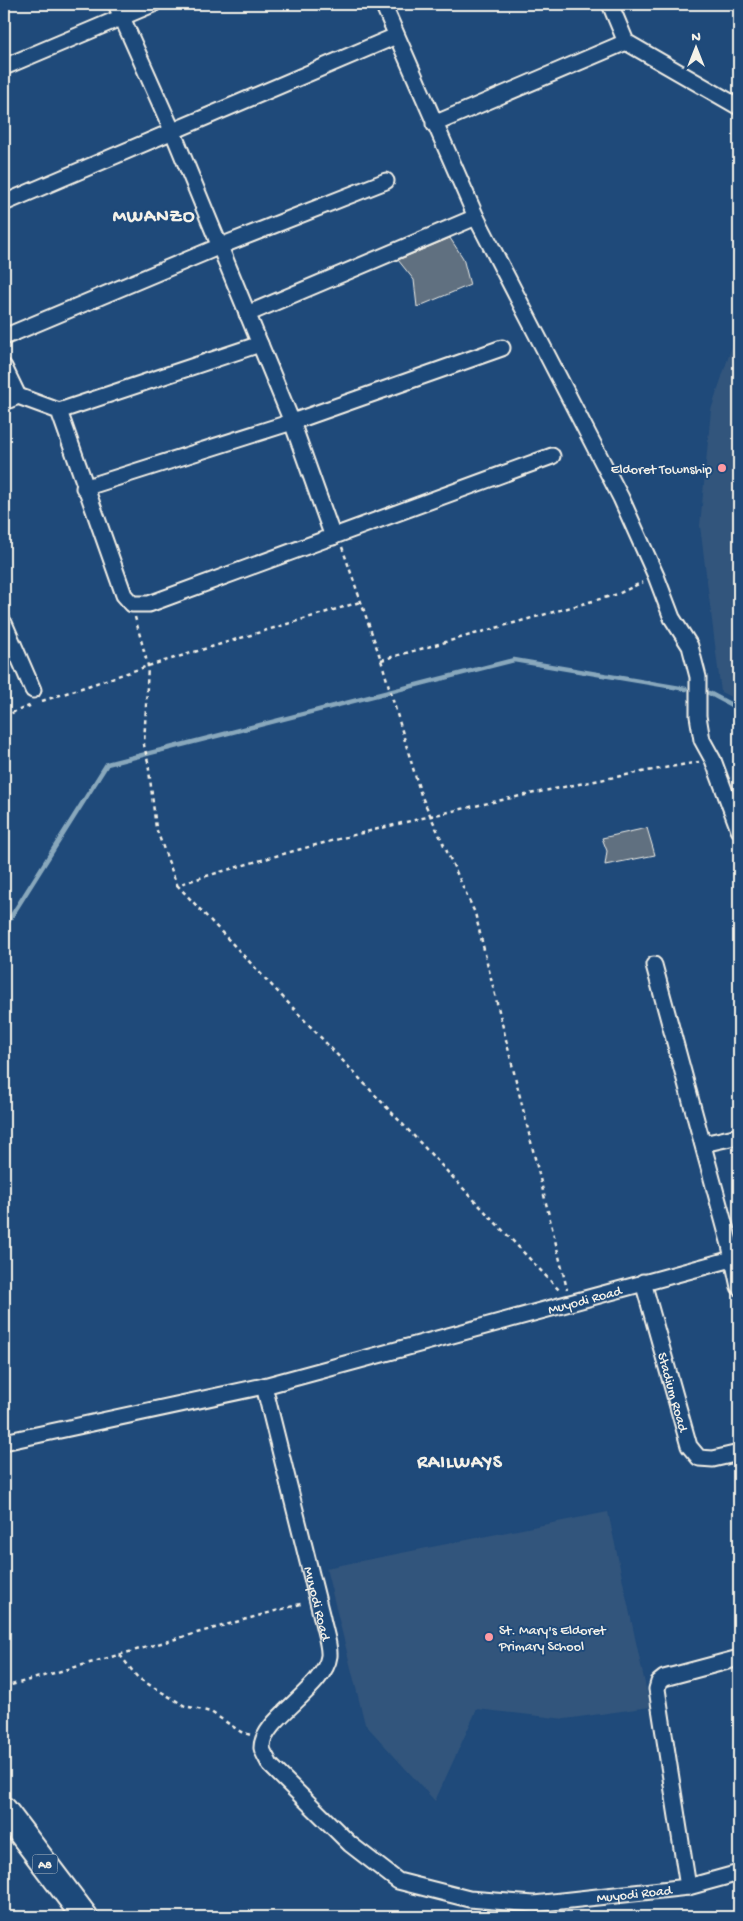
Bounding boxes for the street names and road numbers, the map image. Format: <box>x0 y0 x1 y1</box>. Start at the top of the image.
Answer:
street label: Muyodi Road <box>546 1283 626 1320</box>
street label: Stadium Road <box>652 1351 691 1436</box>
street label: Muyodi Road <box>298 1565 334 1644</box>
road number: A8 <box>32 1855 58 1874</box>
street label: Muyodi Road <box>596 1883 675 1908</box>

